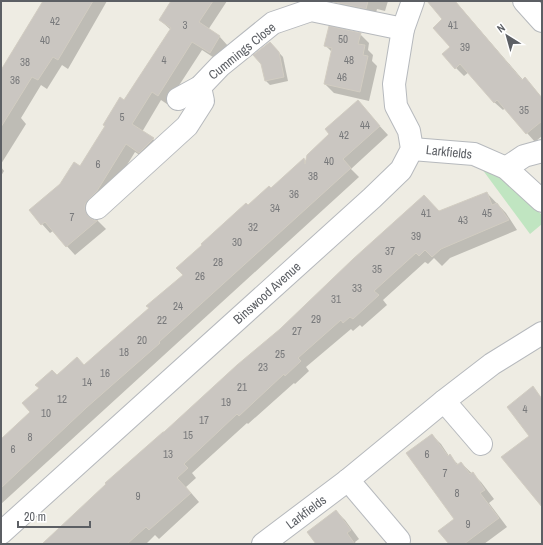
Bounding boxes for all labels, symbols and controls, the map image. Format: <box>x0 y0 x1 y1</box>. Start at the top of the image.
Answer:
house number: 42 <box>50 14 60 28</box>
north arrow <box>487 16 527 56</box>
house number: 3 <box>182 18 188 32</box>
house number: 41 <box>448 18 458 32</box>
street label: Cummings Close <box>205 19 279 83</box>
text: N <box>494 20 508 36</box>
house number: 50 <box>338 32 348 46</box>
house number: 40 <box>40 33 50 47</box>
house number: 39 <box>460 40 470 54</box>
house number: 4 <box>161 53 167 67</box>
house number: 48 <box>344 53 354 67</box>
house number: 38 <box>20 55 30 69</box>
house number: 46 <box>337 70 347 84</box>
house number: 36 <box>10 73 20 87</box>
house number: 35 <box>519 103 529 117</box>
house number: 5 <box>119 110 125 124</box>
house number: 44 <box>360 118 370 132</box>
house number: 42 <box>339 128 349 142</box>
street label: Larkfields <box>425 141 473 163</box>
house number: 40 <box>324 154 334 168</box>
house number: 6 <box>95 157 101 171</box>
house number: 38 <box>308 169 318 183</box>
house number: 36 <box>289 187 299 201</box>
house number: 34 <box>270 201 280 215</box>
house number: 41 <box>421 206 431 220</box>
house number: 45 <box>482 206 492 220</box>
house number: 7 <box>69 210 75 224</box>
house number: 43 <box>458 213 468 227</box>
house number: 32 <box>248 220 258 234</box>
house number: 39 <box>411 229 421 243</box>
house number: 30 <box>232 235 242 249</box>
house number: 37 <box>385 244 395 258</box>
house number: 28 <box>213 255 223 269</box>
street label: Binswood Avenue <box>230 258 304 328</box>
house number: 35 <box>372 262 382 276</box>
house number: 26 <box>195 269 205 283</box>
house number: 33 <box>352 281 362 295</box>
house number: 31 <box>331 292 341 306</box>
house number: 24 <box>173 299 183 313</box>
house number: 29 <box>311 312 321 326</box>
house number: 22 <box>157 313 167 327</box>
house number: 27 <box>292 324 302 338</box>
house number: 20 <box>137 333 147 347</box>
house number: 18 <box>119 345 129 359</box>
house number: 25 <box>275 347 285 361</box>
house number: 23 <box>258 360 268 374</box>
house number: 16 <box>100 366 110 380</box>
house number: 14 <box>82 375 92 389</box>
house number: 21 <box>237 380 247 394</box>
house number: 12 <box>57 392 67 406</box>
house number: 19 <box>221 395 231 409</box>
house number: 4 <box>522 402 528 416</box>
house number: 10 <box>41 406 51 420</box>
house number: 17 <box>199 413 209 427</box>
house number: 15 <box>183 428 193 442</box>
house number: 8 <box>27 430 33 444</box>
house number: 6 <box>10 442 16 456</box>
house number: 13 <box>163 447 173 461</box>
house number: 6 <box>424 447 430 461</box>
house number: 7 <box>442 466 448 480</box>
house number: 8 <box>454 486 460 500</box>
house number: 9 <box>135 489 141 503</box>
street label: Larkfields <box>282 491 330 533</box>
scale bar <box>18 503 90 529</box>
text: 20 m <box>24 509 46 525</box>
house number: 9 <box>465 517 471 531</box>

